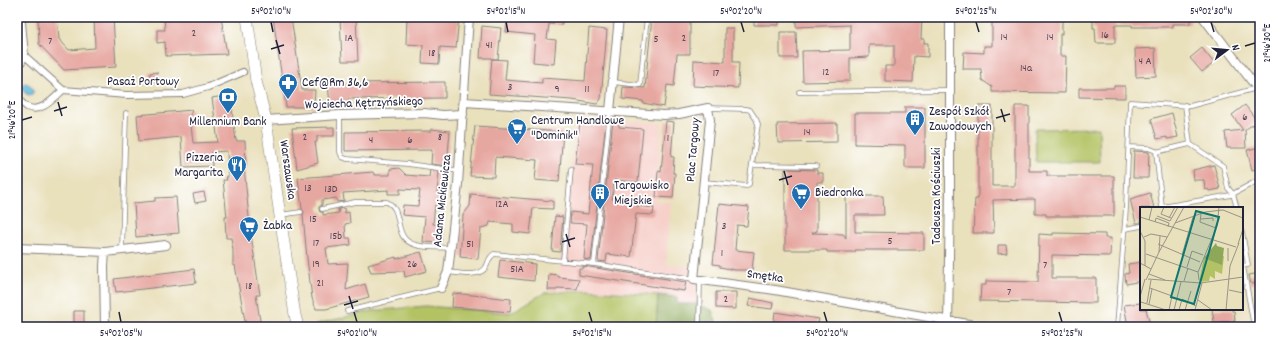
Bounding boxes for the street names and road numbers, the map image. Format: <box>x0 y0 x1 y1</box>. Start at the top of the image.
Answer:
street label: Pasaż Portowy <box>107 73 180 92</box>
street label: Wojciecha Kętrzyńskiego <box>305 92 424 116</box>
street label: Plac Targowy <box>682 116 706 183</box>
street label: Warszawska <box>273 139 301 202</box>
street label: Tadeusza Kościuszki <box>928 147 947 244</box>
street label: Adama Mickiewicza <box>429 153 457 248</box>
street label: Smętka <box>746 265 785 289</box>

